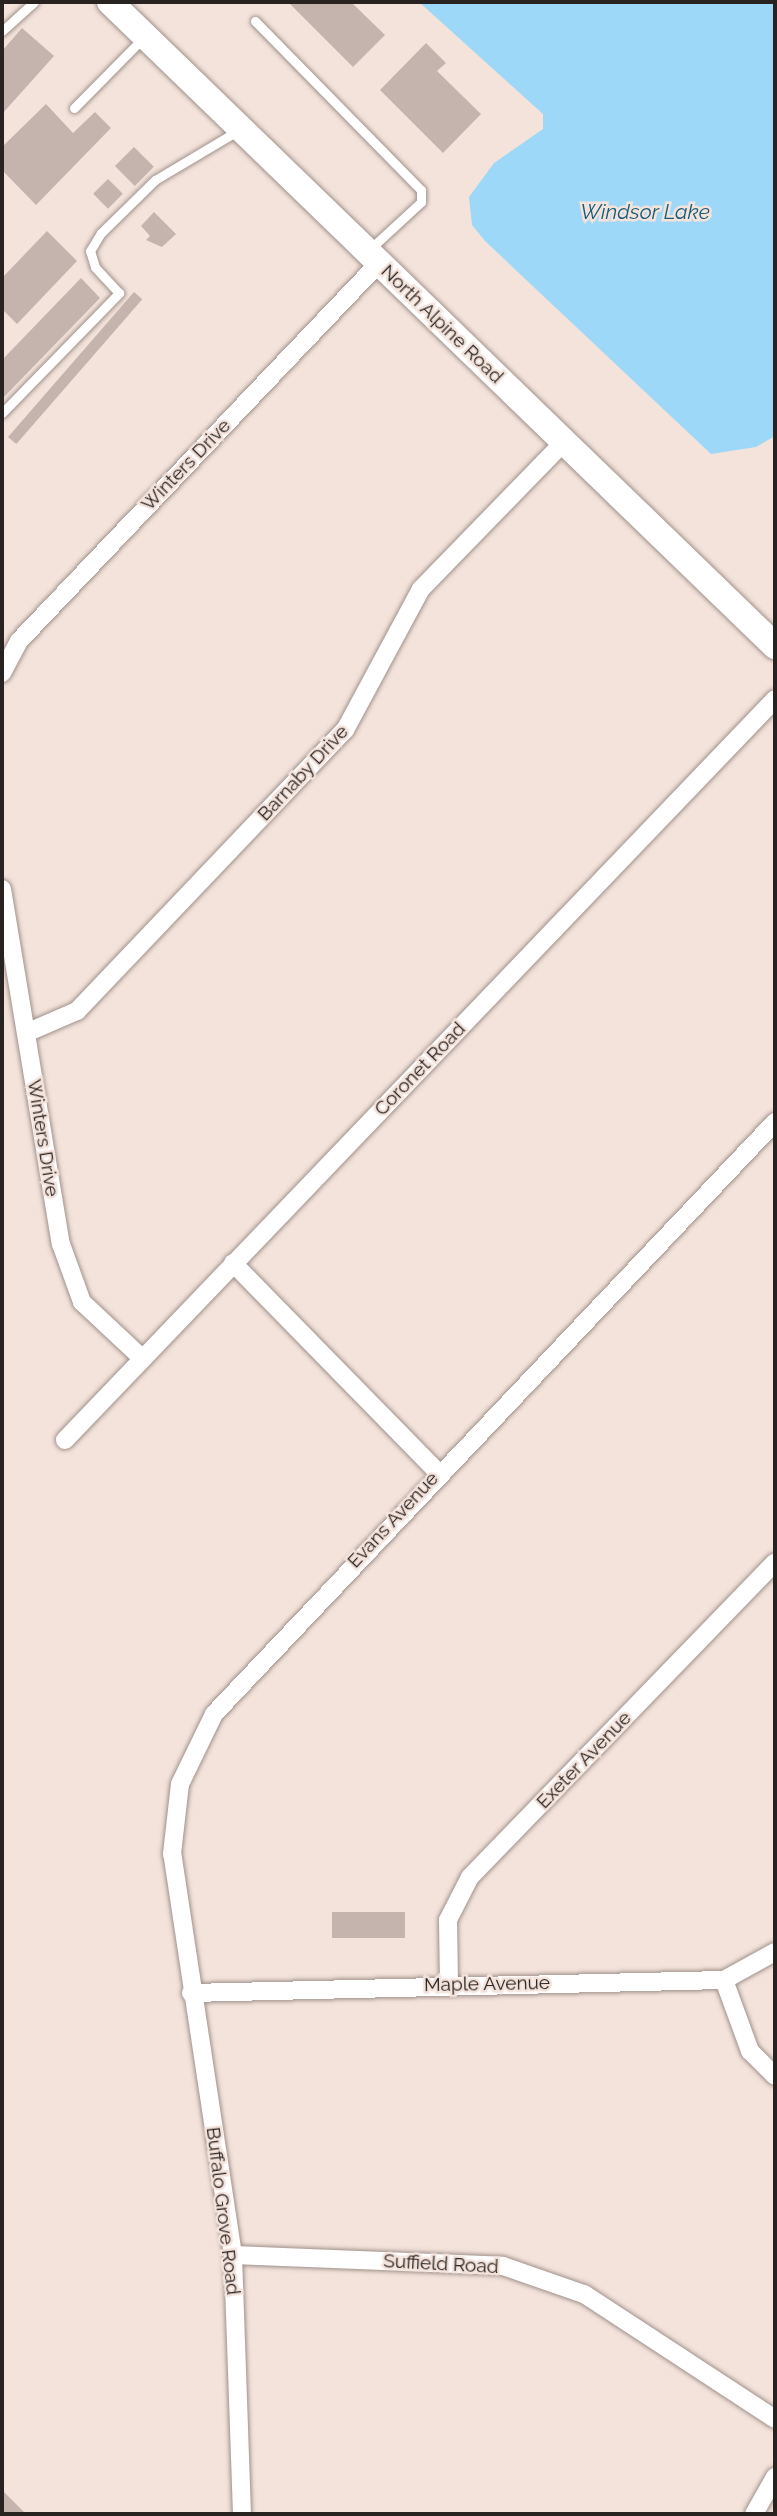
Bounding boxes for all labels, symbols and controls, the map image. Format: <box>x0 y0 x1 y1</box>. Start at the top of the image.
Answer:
water label: Windsor Lake <box>580 199 710 225</box>
street label: North Alpine Road <box>376 260 508 388</box>
street label: Winters Drive <box>137 415 235 515</box>
street label: Barnaby Drive <box>253 720 353 826</box>
street label: Coronet Road <box>370 1018 470 1120</box>
street label: Winters Drive <box>22 1078 64 1198</box>
street label: Evans Avenue <box>343 1467 443 1573</box>
street label: Exeter Avenue <box>532 1706 636 1814</box>
street label: Maple Avenue <box>424 1971 550 1997</box>
street label: Buffalo Grove Road <box>201 2126 245 2296</box>
street label: Suffield Road <box>383 2250 499 2278</box>

